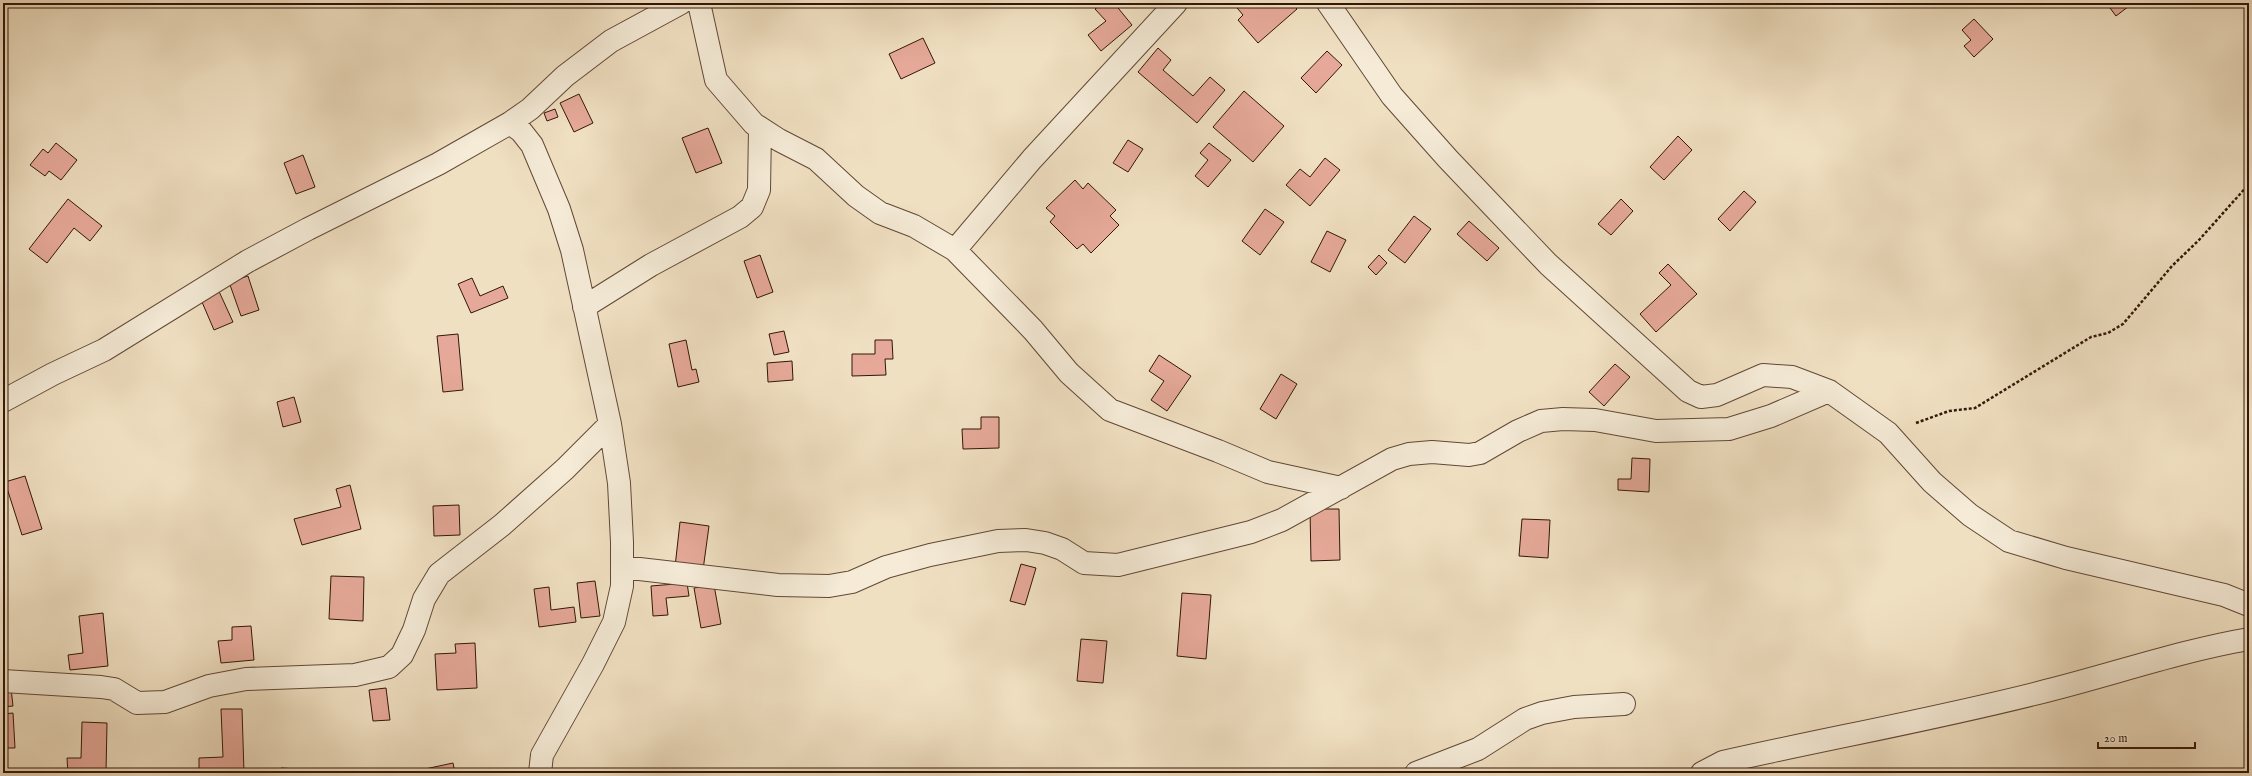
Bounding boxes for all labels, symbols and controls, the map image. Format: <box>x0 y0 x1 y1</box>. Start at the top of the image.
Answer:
scale bar <box>2098 724 2195 750</box>
text: 20 m <box>2104 731 2127 746</box>

